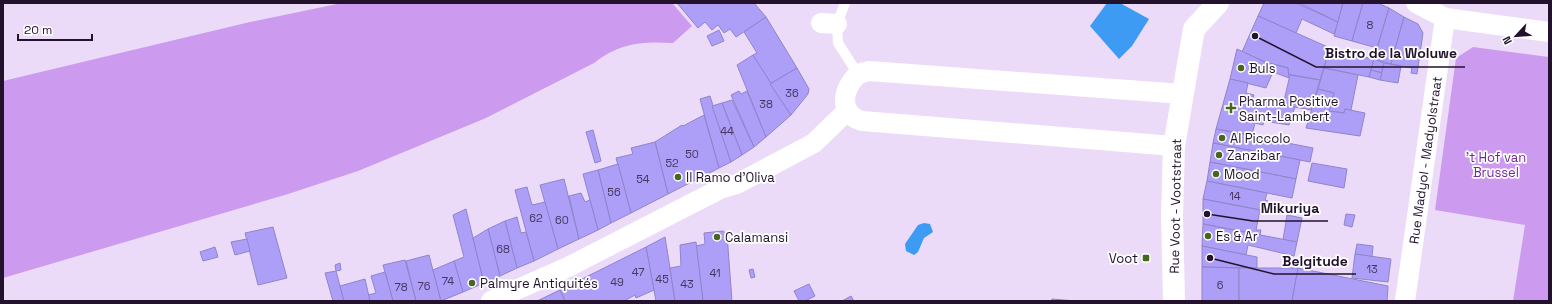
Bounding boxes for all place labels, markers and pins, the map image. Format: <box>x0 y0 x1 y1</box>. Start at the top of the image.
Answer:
callout: Bistro de la Woluwe <box>1316 41 1465 67</box>
place label: Buls <box>1249 60 1276 77</box>
marker: Buls <box>1236 63 1246 73</box>
place label: Pharma Positive Saint-Lambert <box>1239 93 1338 125</box>
marker: Pharma Positive Saint-Lambert <box>1226 103 1236 113</box>
place label: Al Piccolo <box>1230 130 1291 147</box>
marker: Al Piccolo <box>1217 133 1227 143</box>
place label: Zanzibar <box>1227 147 1281 164</box>
marker: Zanzibar <box>1214 150 1224 160</box>
place label: Mood <box>1224 166 1260 183</box>
place label: Il Ramo d'Oliva <box>686 169 775 186</box>
marker: Mood <box>1211 169 1221 179</box>
marker: Il Ramo d'Oliva <box>673 172 683 182</box>
callout: Mikuriya <box>1253 195 1328 221</box>
place label: Es & Ar <box>1216 228 1258 245</box>
place label: Calamansi <box>725 229 788 246</box>
marker: Es & Ar <box>1203 231 1213 241</box>
marker: Calamansi <box>712 232 722 242</box>
callout: Belgitude <box>1274 248 1356 274</box>
place label: Voot <box>1109 250 1138 267</box>
marker: Voot <box>1141 253 1151 263</box>
place label: Palmyre Antiquités <box>480 275 598 292</box>
marker: Palmyre Antiquités <box>467 278 477 288</box>

